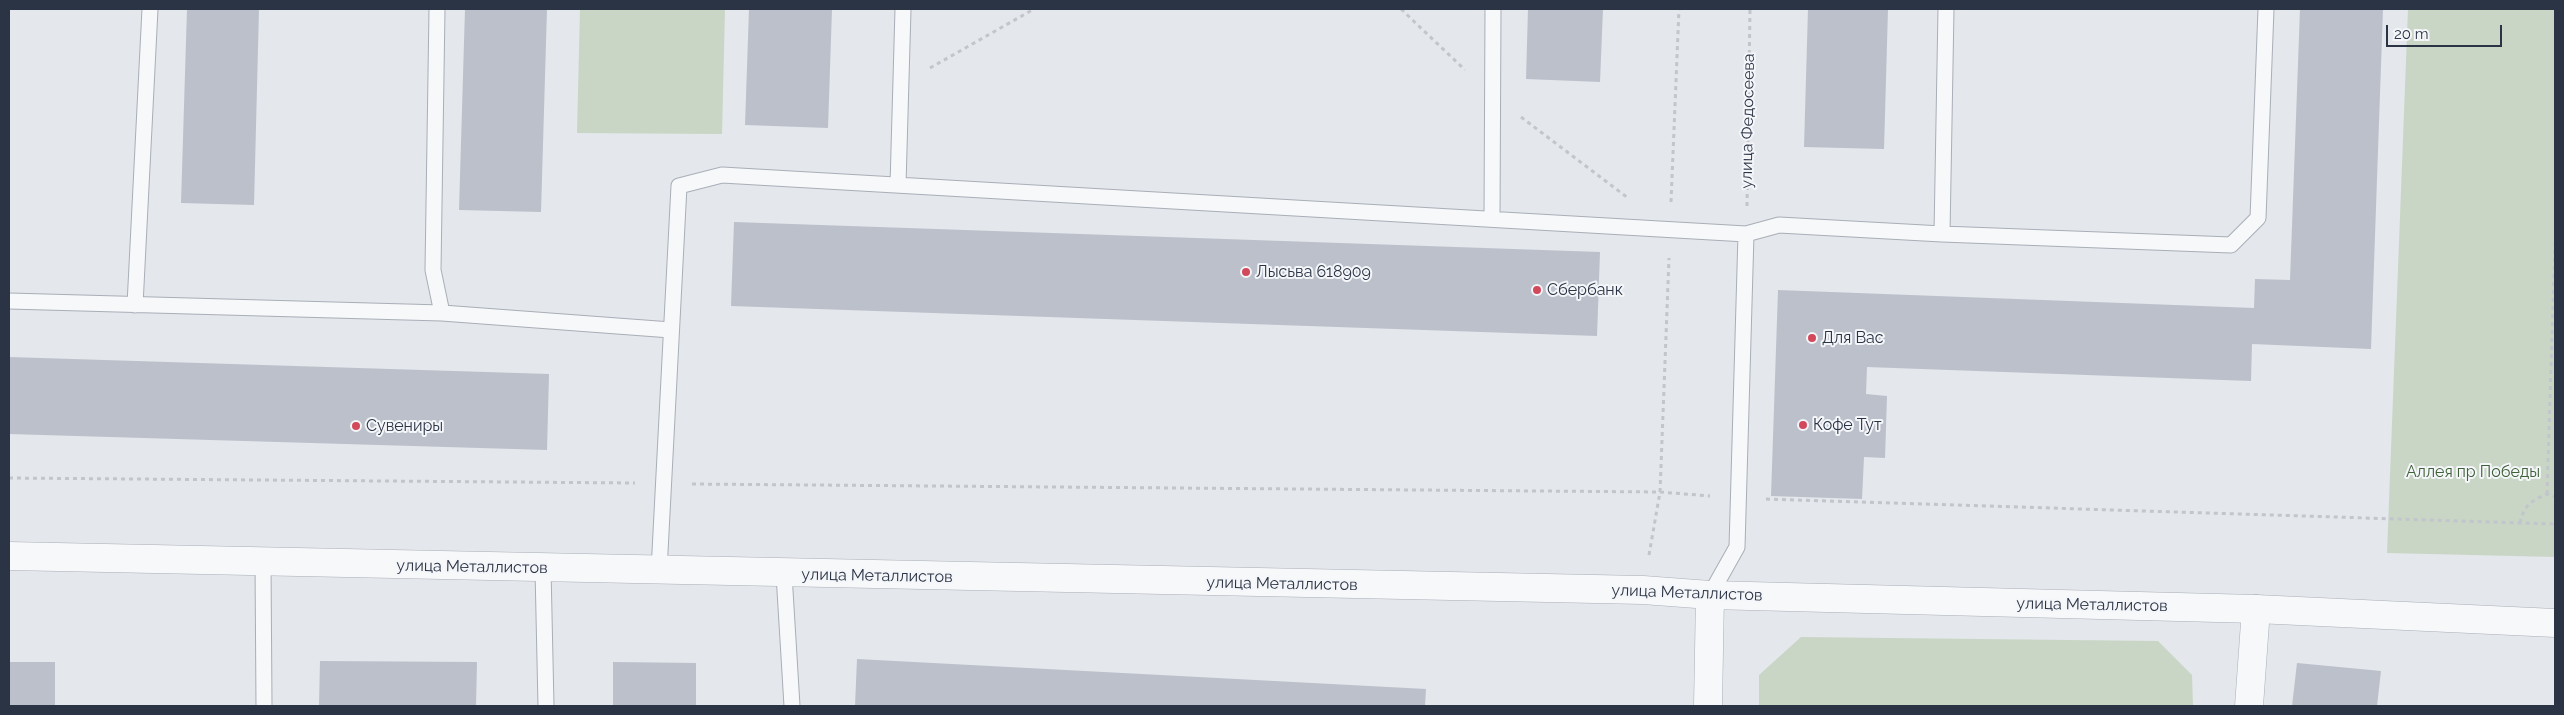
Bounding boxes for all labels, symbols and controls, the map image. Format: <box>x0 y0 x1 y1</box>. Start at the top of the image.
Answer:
scale bar <box>2389 15 2505 47</box>
text: 20 m <box>2394 25 2429 43</box>
street label: улица Федосеева <box>1737 53 1759 189</box>
place label: Лысьва 618909 <box>1256 262 1371 282</box>
marker: Лысьва 618909 <box>1240 266 1252 278</box>
place label: Сбербанк <box>1547 280 1623 300</box>
marker: Сбербанк <box>1531 284 1543 296</box>
place label: Для Вас <box>1822 328 1884 348</box>
marker: Для Вас <box>1806 332 1818 344</box>
place label: Кофе Тут <box>1813 415 1882 435</box>
place label: Сувениры <box>366 416 443 436</box>
marker: Кофе Тут <box>1797 419 1809 431</box>
marker: Сувениры <box>350 420 362 432</box>
park label: Аллея пр Победы <box>2406 462 2540 482</box>
street label: улица Металлистов <box>396 556 548 578</box>
street label: улица Металлистов <box>801 565 953 587</box>
street label: улица Металлистов <box>1206 573 1358 595</box>
street label: улица Металлистов <box>1611 581 1763 605</box>
street label: улица Металлистов <box>2016 594 2168 616</box>

